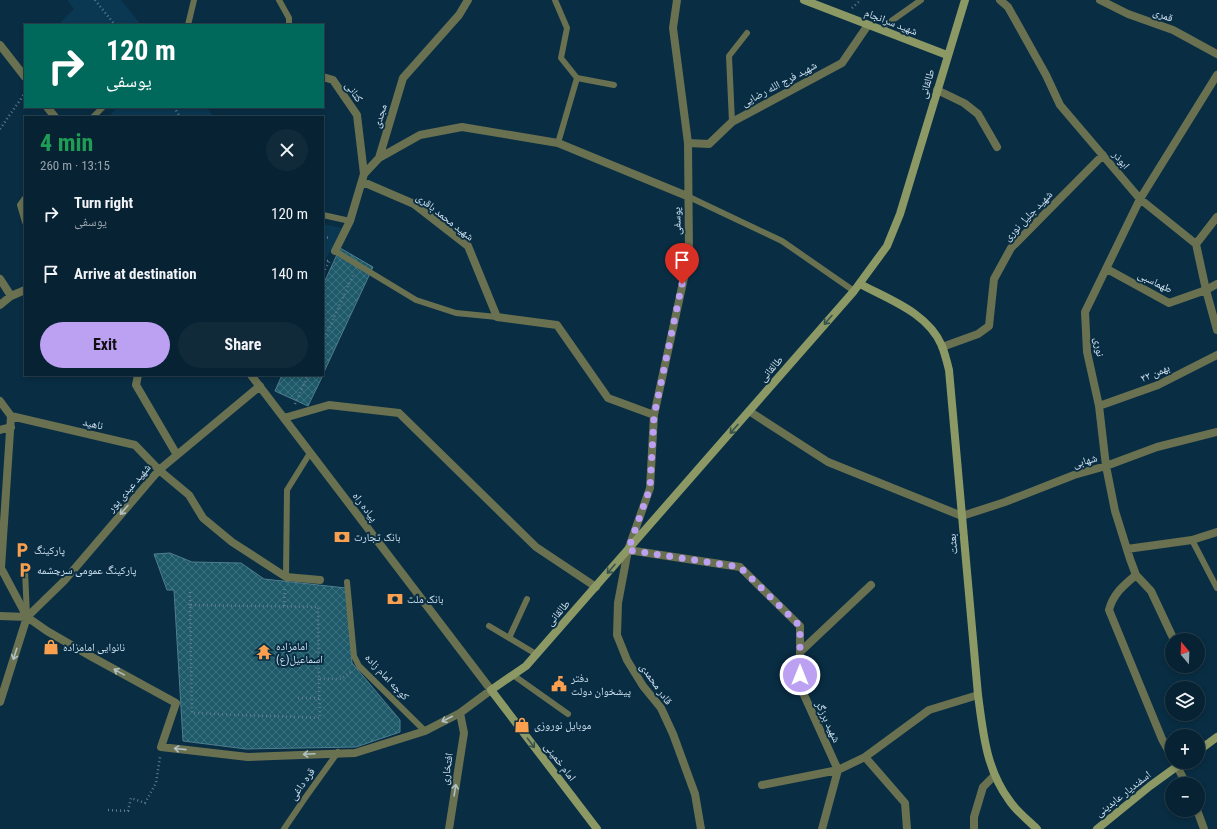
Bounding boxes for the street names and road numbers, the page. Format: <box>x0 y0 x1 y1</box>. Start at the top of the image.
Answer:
street label: قمری <box>1151 5 1175 25</box>
street label: شهید سرانجام <box>863 6 919 38</box>
street label: شهید فرج الله رضایی <box>739 59 819 109</box>
street label: طالقانی <box>916 68 938 100</box>
street label: کتانی <box>342 79 366 105</box>
street label: مجدی <box>370 102 390 130</box>
street label: ابوذر <box>1109 148 1132 172</box>
street label: شهید جلیل نوری <box>1001 188 1055 244</box>
street label: شهید محمد باقری <box>414 191 476 243</box>
street label: یوسفی <box>670 206 684 235</box>
street label: طهماسبی <box>1136 268 1174 296</box>
street label: نوری <box>1091 337 1107 357</box>
street label: طالقانی <box>756 353 786 385</box>
street label: ۲۲ بهمن <box>1138 361 1172 385</box>
street label: ناهید <box>82 415 104 433</box>
street label: شهابی <box>1071 451 1099 471</box>
street label: شهید عبدی پور <box>104 461 154 516</box>
street label: پیاده راه <box>350 490 380 524</box>
street label: بعثت <box>946 533 960 555</box>
street label: طالقانی <box>543 597 573 629</box>
street label: کوچه امام زاده <box>362 651 412 703</box>
street label: قادر محمدی <box>637 661 675 708</box>
street label: شهید برزگر <box>812 698 843 745</box>
street label: امام خمینی <box>541 740 579 784</box>
street label: افتخاری <box>438 752 456 786</box>
street label: قره داغی <box>286 765 318 803</box>
street label: اسفندیار عابدینی <box>1093 768 1153 820</box>

